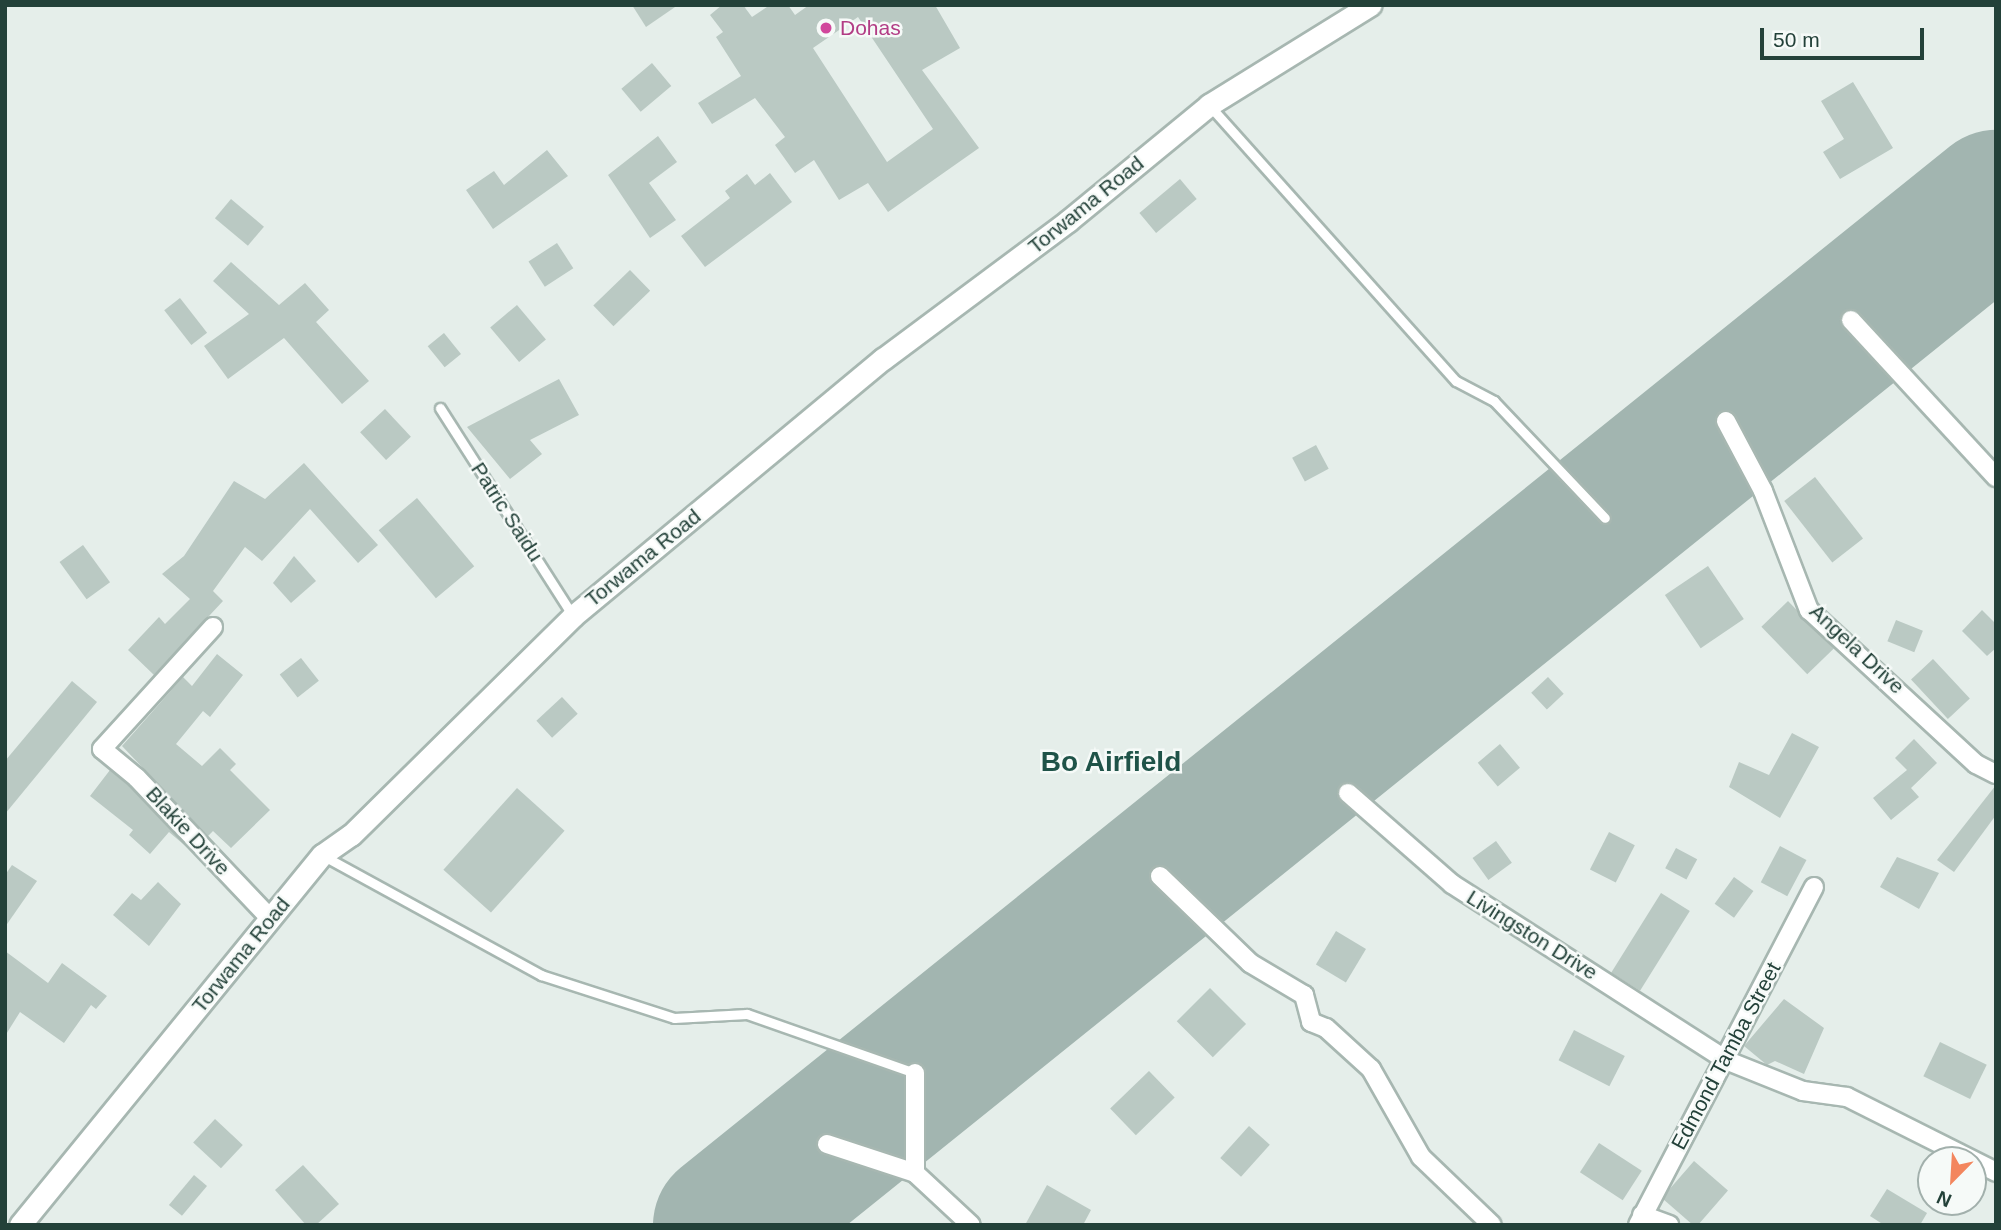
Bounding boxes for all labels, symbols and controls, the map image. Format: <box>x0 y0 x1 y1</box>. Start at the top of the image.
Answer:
scale bar <box>1763 14 1927 58</box>
place label: Dohas <box>840 15 901 41</box>
marker: Dohas <box>818 20 834 36</box>
text: 50 m <box>1773 28 1820 51</box>
street label: Torwama Road <box>1023 151 1149 259</box>
street label: Patric Saidu <box>466 458 548 566</box>
street label: Torwama Road <box>580 504 706 612</box>
street label: Angela Drive <box>1804 599 1910 699</box>
district label: Bo Airfield <box>1040 745 1182 779</box>
street label: Blakie Drive <box>141 781 235 881</box>
street label: Livingston Drive <box>1462 885 1602 985</box>
street label: Torwama Road <box>187 892 295 1018</box>
street label: Edmond Tamba Street <box>1666 958 1786 1154</box>
north arrow <box>1917 1146 1987 1216</box>
text: N <box>1934 1186 1955 1211</box>

